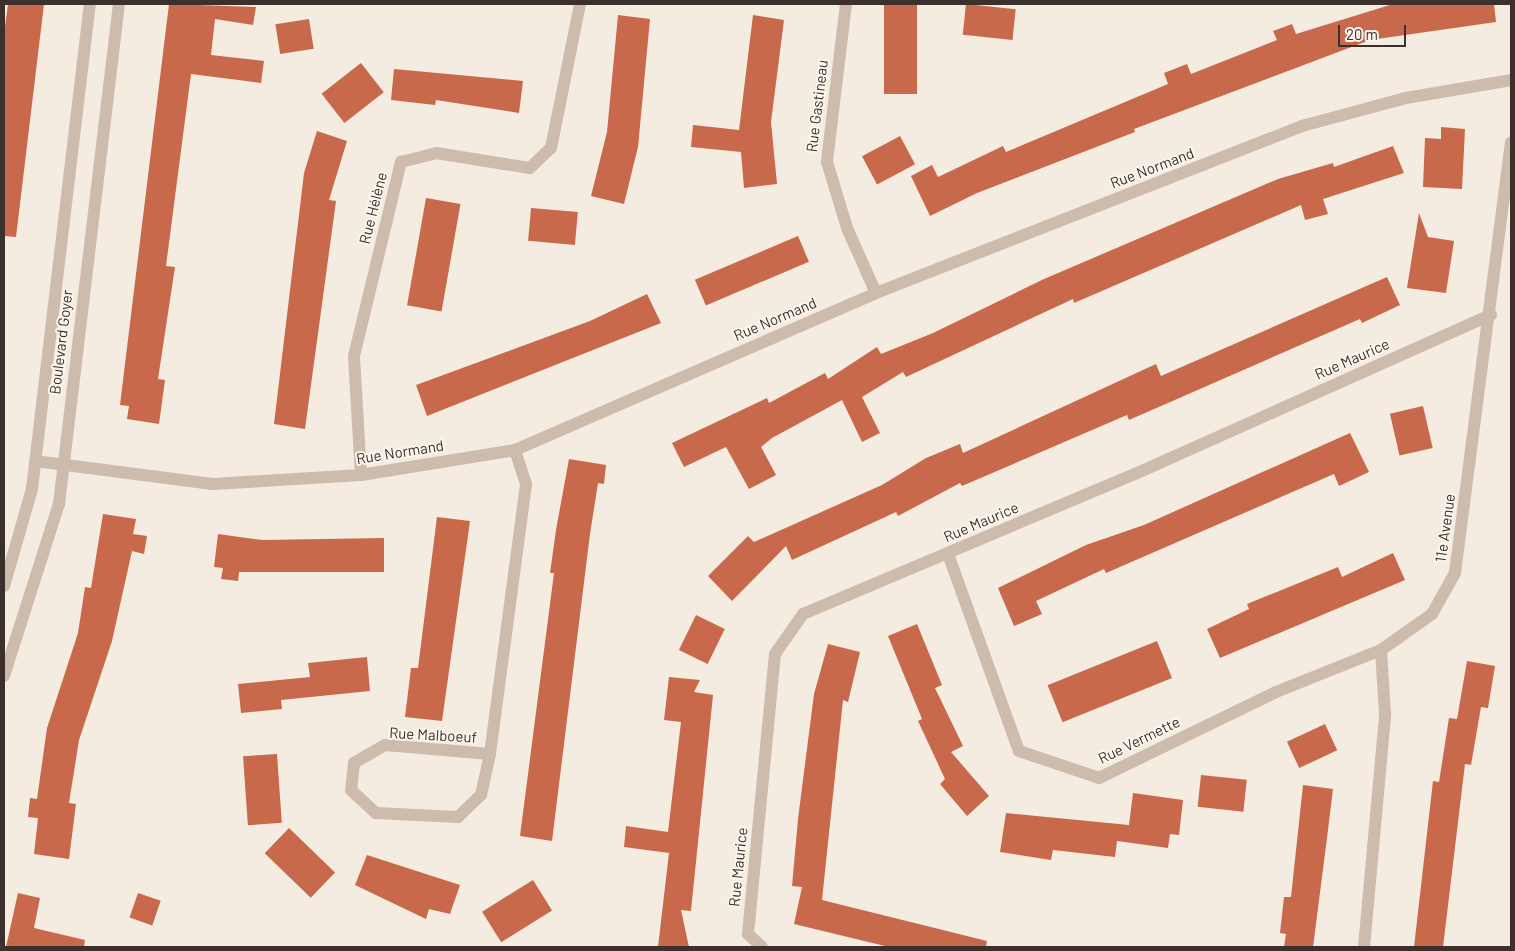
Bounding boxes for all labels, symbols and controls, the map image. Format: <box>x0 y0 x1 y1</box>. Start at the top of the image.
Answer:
scale bar <box>1340 15 1408 47</box>
text: 20 m <box>1346 25 1378 43</box>
street label: Rue Gastineau <box>802 59 832 153</box>
street label: Rue Normand <box>1108 144 1196 192</box>
street label: Rue Hélène <box>355 170 391 246</box>
street label: Boulevard Goyer <box>46 289 76 395</box>
street label: Rue Normand <box>731 293 819 345</box>
street label: Rue Maurice <box>1312 335 1392 383</box>
street label: Rue Normand <box>355 436 445 468</box>
street label: 11e Avenue <box>1431 492 1459 564</box>
street label: Rue Maurice <box>941 498 1021 546</box>
street label: Rue Vermette <box>1095 712 1183 768</box>
street label: Rue Malboeuf <box>389 724 477 746</box>
street label: Rue Maurice <box>725 826 751 908</box>

